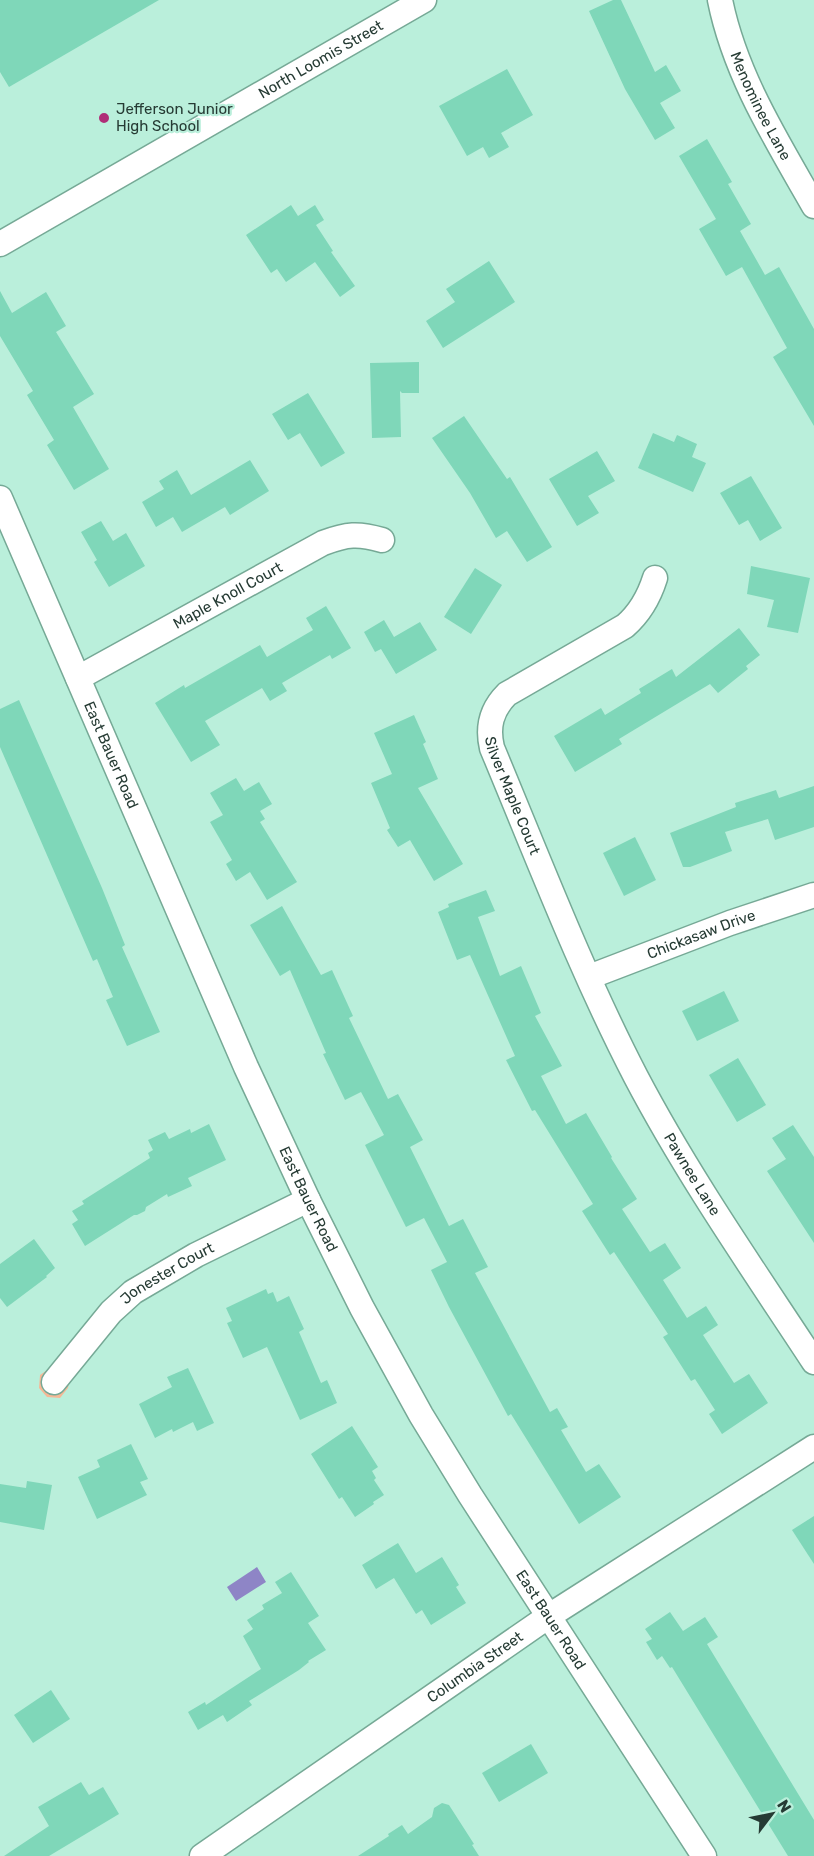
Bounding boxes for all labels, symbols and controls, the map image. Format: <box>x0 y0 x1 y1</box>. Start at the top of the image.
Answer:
street label: North Loomis Street <box>255 16 386 102</box>
street label: Menominee Lane <box>727 49 795 164</box>
place label: Jefferson Junior High School <box>116 100 233 135</box>
marker: Jefferson Junior High School <box>97 111 111 125</box>
street label: Maple Knoll Court <box>170 558 286 633</box>
street label: East Bauer Road <box>80 699 142 811</box>
street label: Silver Maple Court <box>481 735 544 857</box>
street label: Chickasaw Drive <box>644 906 758 963</box>
street label: Pawnee Lane <box>660 1130 724 1219</box>
street label: East Bauer Road <box>275 1144 341 1255</box>
street label: Jonester Court <box>117 1239 217 1308</box>
street label: East Bauer Road <box>512 1567 590 1673</box>
street label: Columbia Street <box>424 1628 527 1707</box>
north arrow <box>742 1784 802 1844</box>
text: N <box>773 1796 795 1816</box>

